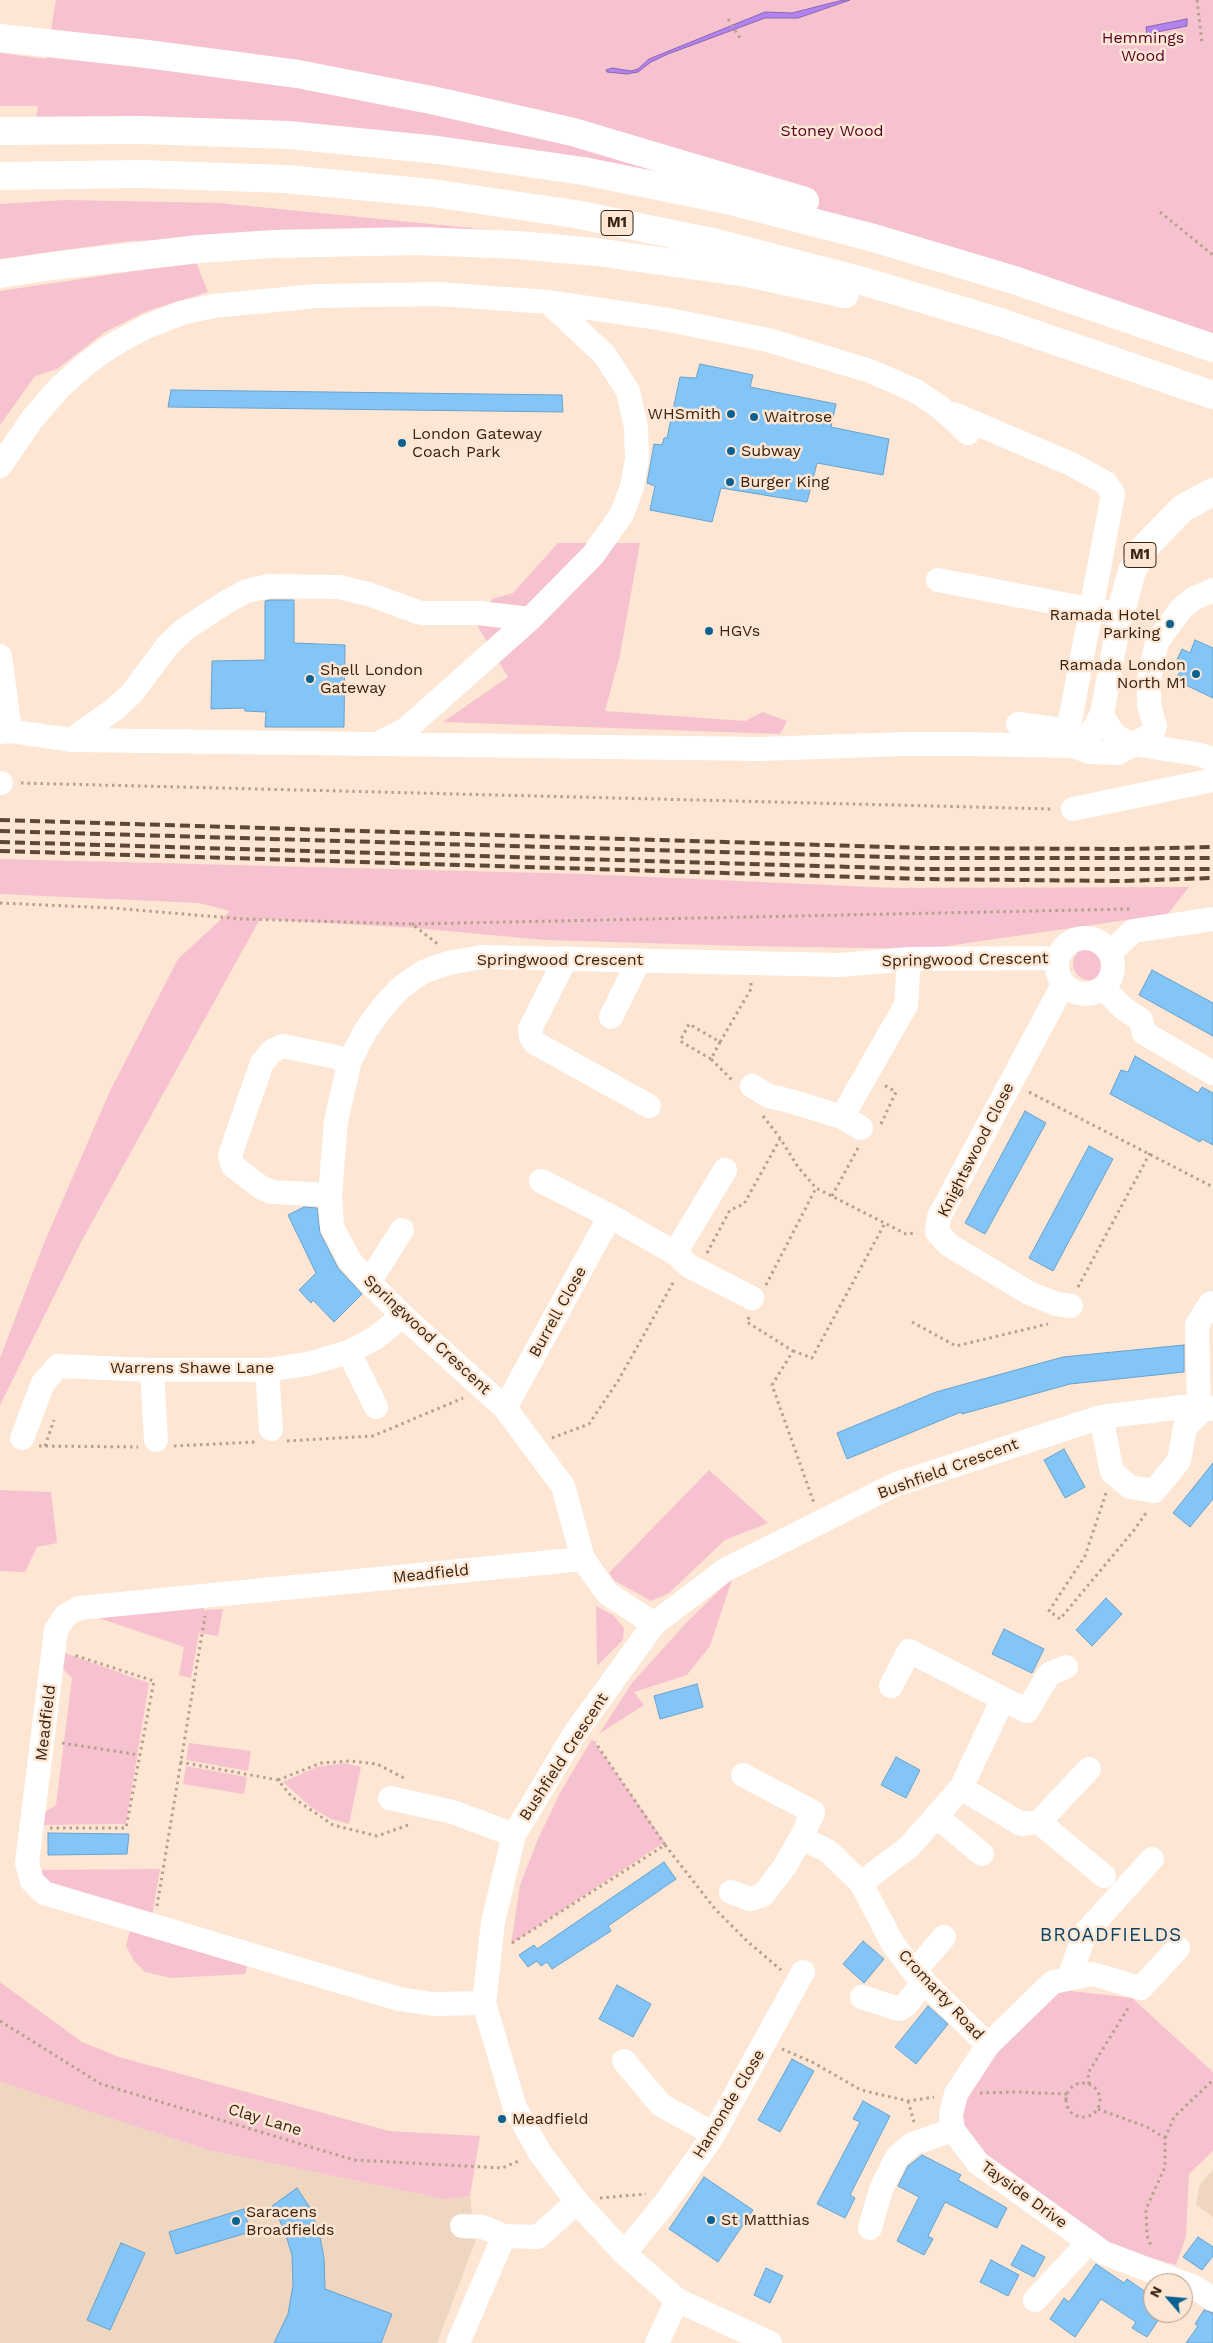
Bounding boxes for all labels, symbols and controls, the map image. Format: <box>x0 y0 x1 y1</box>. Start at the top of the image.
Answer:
park label: Hemmings Wood <box>1102 28 1184 66</box>
park label: Stoney Wood <box>780 121 884 141</box>
road number: M1 <box>601 210 633 236</box>
place label: WHSmith <box>648 404 721 424</box>
place label: Waitrose <box>764 407 832 427</box>
marker: WHSmith <box>725 408 737 420</box>
marker: Waitrose <box>748 411 760 423</box>
place label: London Gateway Coach Park <box>412 424 542 462</box>
marker: London Gateway Coach Park <box>396 437 408 449</box>
place label: Subway <box>741 441 801 461</box>
marker: Subway <box>725 445 737 457</box>
place label: Burger King <box>740 472 829 492</box>
marker: Burger King <box>724 476 736 488</box>
road number: M1 <box>1124 542 1156 568</box>
place label: Ramada Hotel Parking <box>1050 605 1160 643</box>
marker: Ramada Hotel Parking <box>1164 618 1176 630</box>
place label: HGVs <box>719 621 760 641</box>
marker: HGVs <box>703 625 715 637</box>
place label: Ramada London North M1 <box>1059 655 1186 693</box>
place label: Shell London Gateway <box>320 660 423 698</box>
marker: Ramada London North M1 <box>1190 668 1202 680</box>
marker: Shell London Gateway <box>304 673 316 685</box>
street label: Springwood Crescent <box>882 949 1048 971</box>
street label: Springwood Crescent <box>477 950 643 970</box>
street label: Knightswood Close <box>934 1079 1018 1221</box>
street label: Burrell Close <box>525 1263 591 1361</box>
street label: Springwood Crescent <box>360 1271 494 1399</box>
street label: Warrens Shawe Lane <box>110 1358 274 1378</box>
street label: Bushfield Crescent <box>875 1435 1021 1503</box>
street label: Meadfield <box>392 1560 470 1588</box>
street label: Meadfield <box>32 1684 60 1762</box>
street label: Bushfield Crescent <box>516 1690 612 1824</box>
district label: BROADFIELDS <box>1038 1924 1184 1946</box>
street label: Cromarty Road <box>894 1946 988 2044</box>
street label: Hamonde Close <box>689 2046 769 2162</box>
street label: Clay Lane <box>226 2100 304 2140</box>
place label: Meadfield <box>512 2109 589 2129</box>
marker: Meadfield <box>496 2113 508 2125</box>
street label: Tayside Drive <box>977 2157 1071 2233</box>
place label: Saracens Broadfields <box>246 2202 335 2240</box>
place label: St Matthias <box>721 2210 810 2230</box>
marker: St Matthias <box>705 2214 717 2226</box>
marker: Saracens Broadfields <box>230 2215 242 2227</box>
north arrow <box>1143 2273 1193 2323</box>
text: N <box>1146 2283 1165 2300</box>

